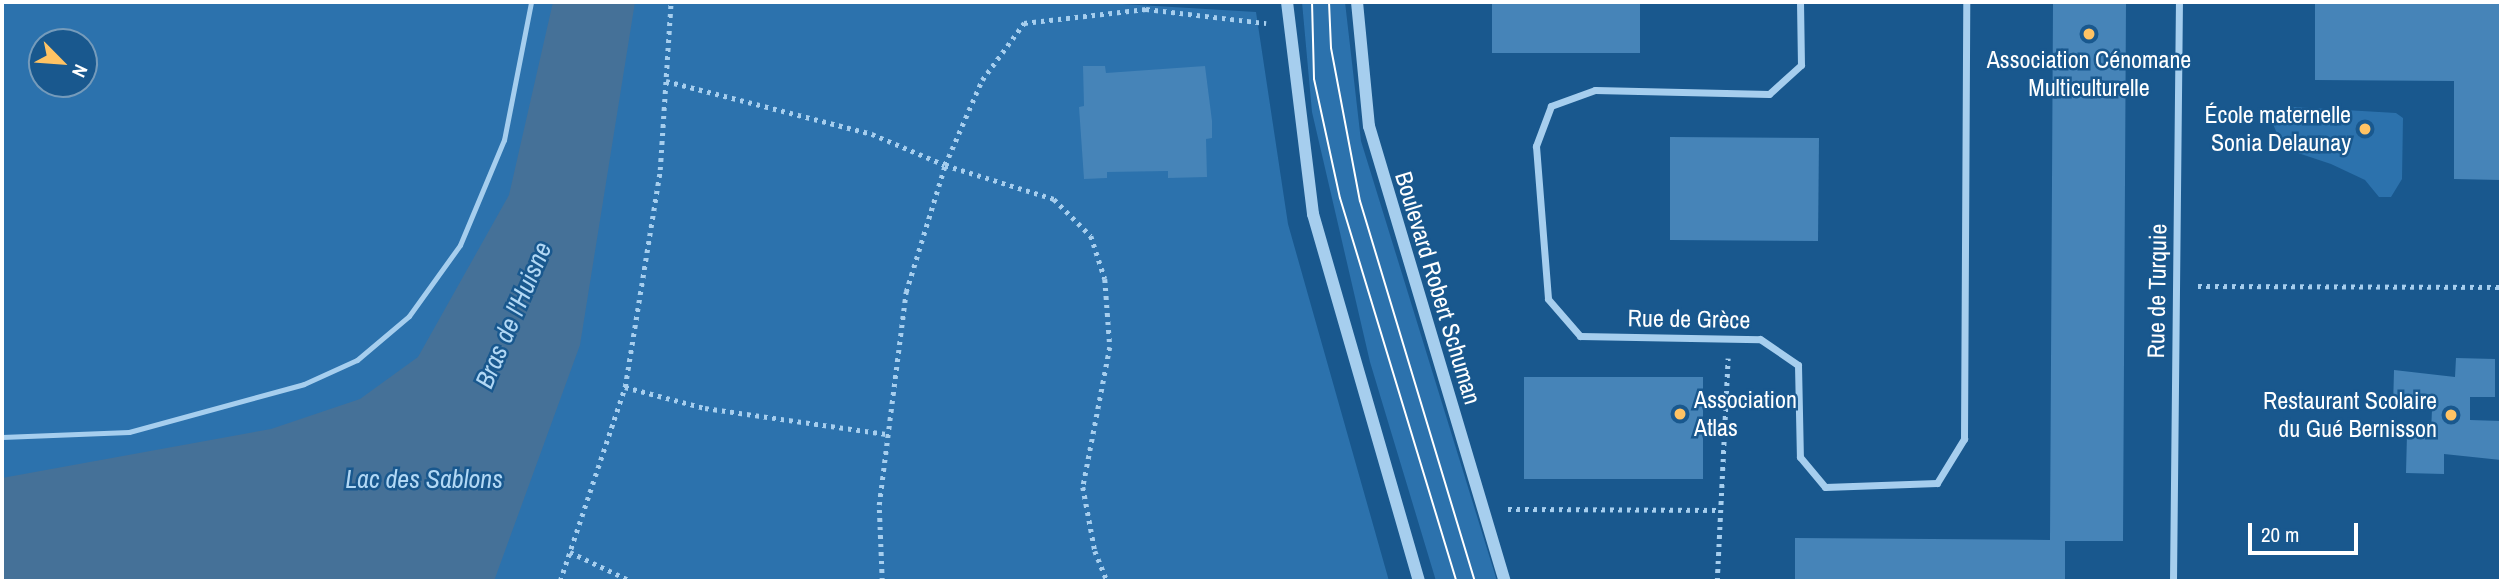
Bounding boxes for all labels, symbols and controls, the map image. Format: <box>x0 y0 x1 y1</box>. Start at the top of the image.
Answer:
marker: Association Cénomane Multiculturelle <box>2081 26 2097 42</box>
north arrow <box>28 28 98 98</box>
place label: Association Cénomane Multiculturelle <box>1987 46 2191 102</box>
text: N <box>66 60 94 82</box>
place label: École maternelle Sonia Delaunay <box>2204 101 2351 157</box>
marker: École maternelle Sonia Delaunay <box>2357 121 2373 137</box>
street label: Boulevard Robert Schuman <box>1389 168 1487 408</box>
street label: Rue de Turquie <box>2141 223 2173 359</box>
water label: Bras de l'Huisne <box>468 237 558 393</box>
street label: Rue de Grèce <box>1627 304 1751 334</box>
place label: Association Atlas <box>1694 386 1797 442</box>
place label: Restaurant Scolaire du Gué Bernisson <box>2263 387 2437 443</box>
marker: Association Atlas <box>1672 406 1688 422</box>
marker: Restaurant Scolaire du Gué Bernisson <box>2443 407 2459 423</box>
water label: Lac des Sablons <box>345 463 503 495</box>
scale bar <box>2251 510 2361 554</box>
text: 20 m <box>2261 520 2299 549</box>

